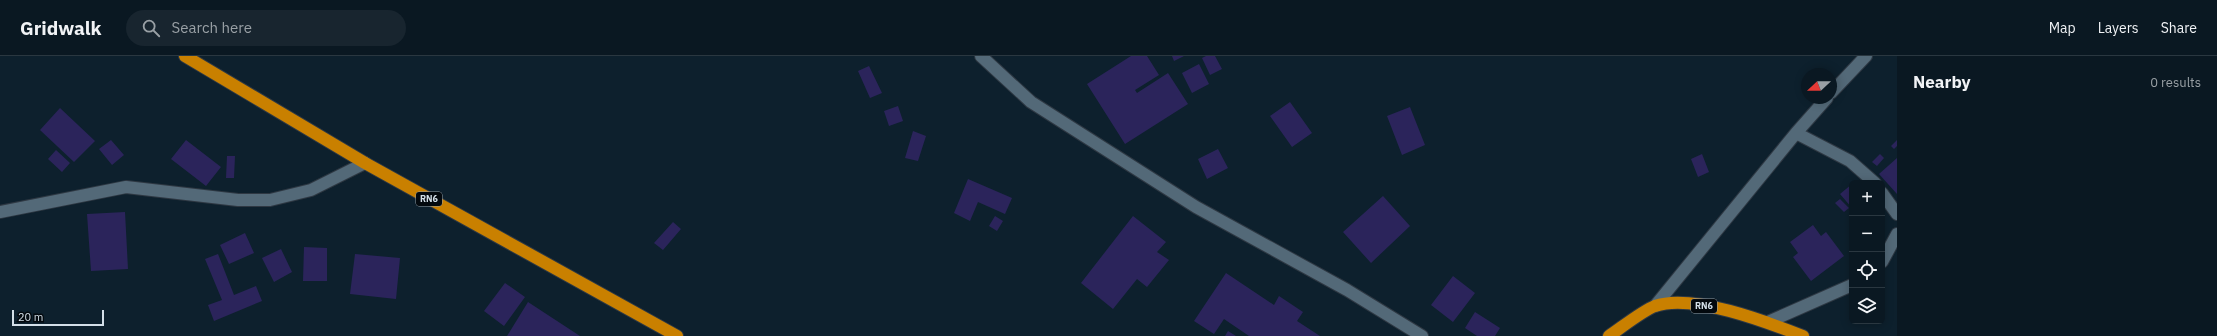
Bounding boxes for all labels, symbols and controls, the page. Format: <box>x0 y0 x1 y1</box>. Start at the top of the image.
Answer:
search box <box>126 10 406 46</box>
text: Gridwalk <box>20 16 102 40</box>
icon: search <box>140 17 162 39</box>
text: Search here <box>172 18 252 37</box>
text: Map <box>2049 19 2076 37</box>
text: Layers <box>2098 19 2139 37</box>
text: Share <box>2161 19 2197 37</box>
north arrow <box>1801 68 1837 104</box>
text: Nearby <box>1913 71 1971 93</box>
text: 0 results <box>2150 74 2201 91</box>
map controls <box>1849 180 1885 324</box>
button: + <box>1849 180 1885 216</box>
road number: RN6 <box>416 192 442 206</box>
button: − <box>1849 216 1885 252</box>
button: locate <box>1849 252 1885 288</box>
button: layers <box>1849 288 1885 324</box>
road number: RN6 <box>1691 299 1717 313</box>
scale bar <box>12 308 104 327</box>
text: 20 m <box>18 310 43 324</box>

